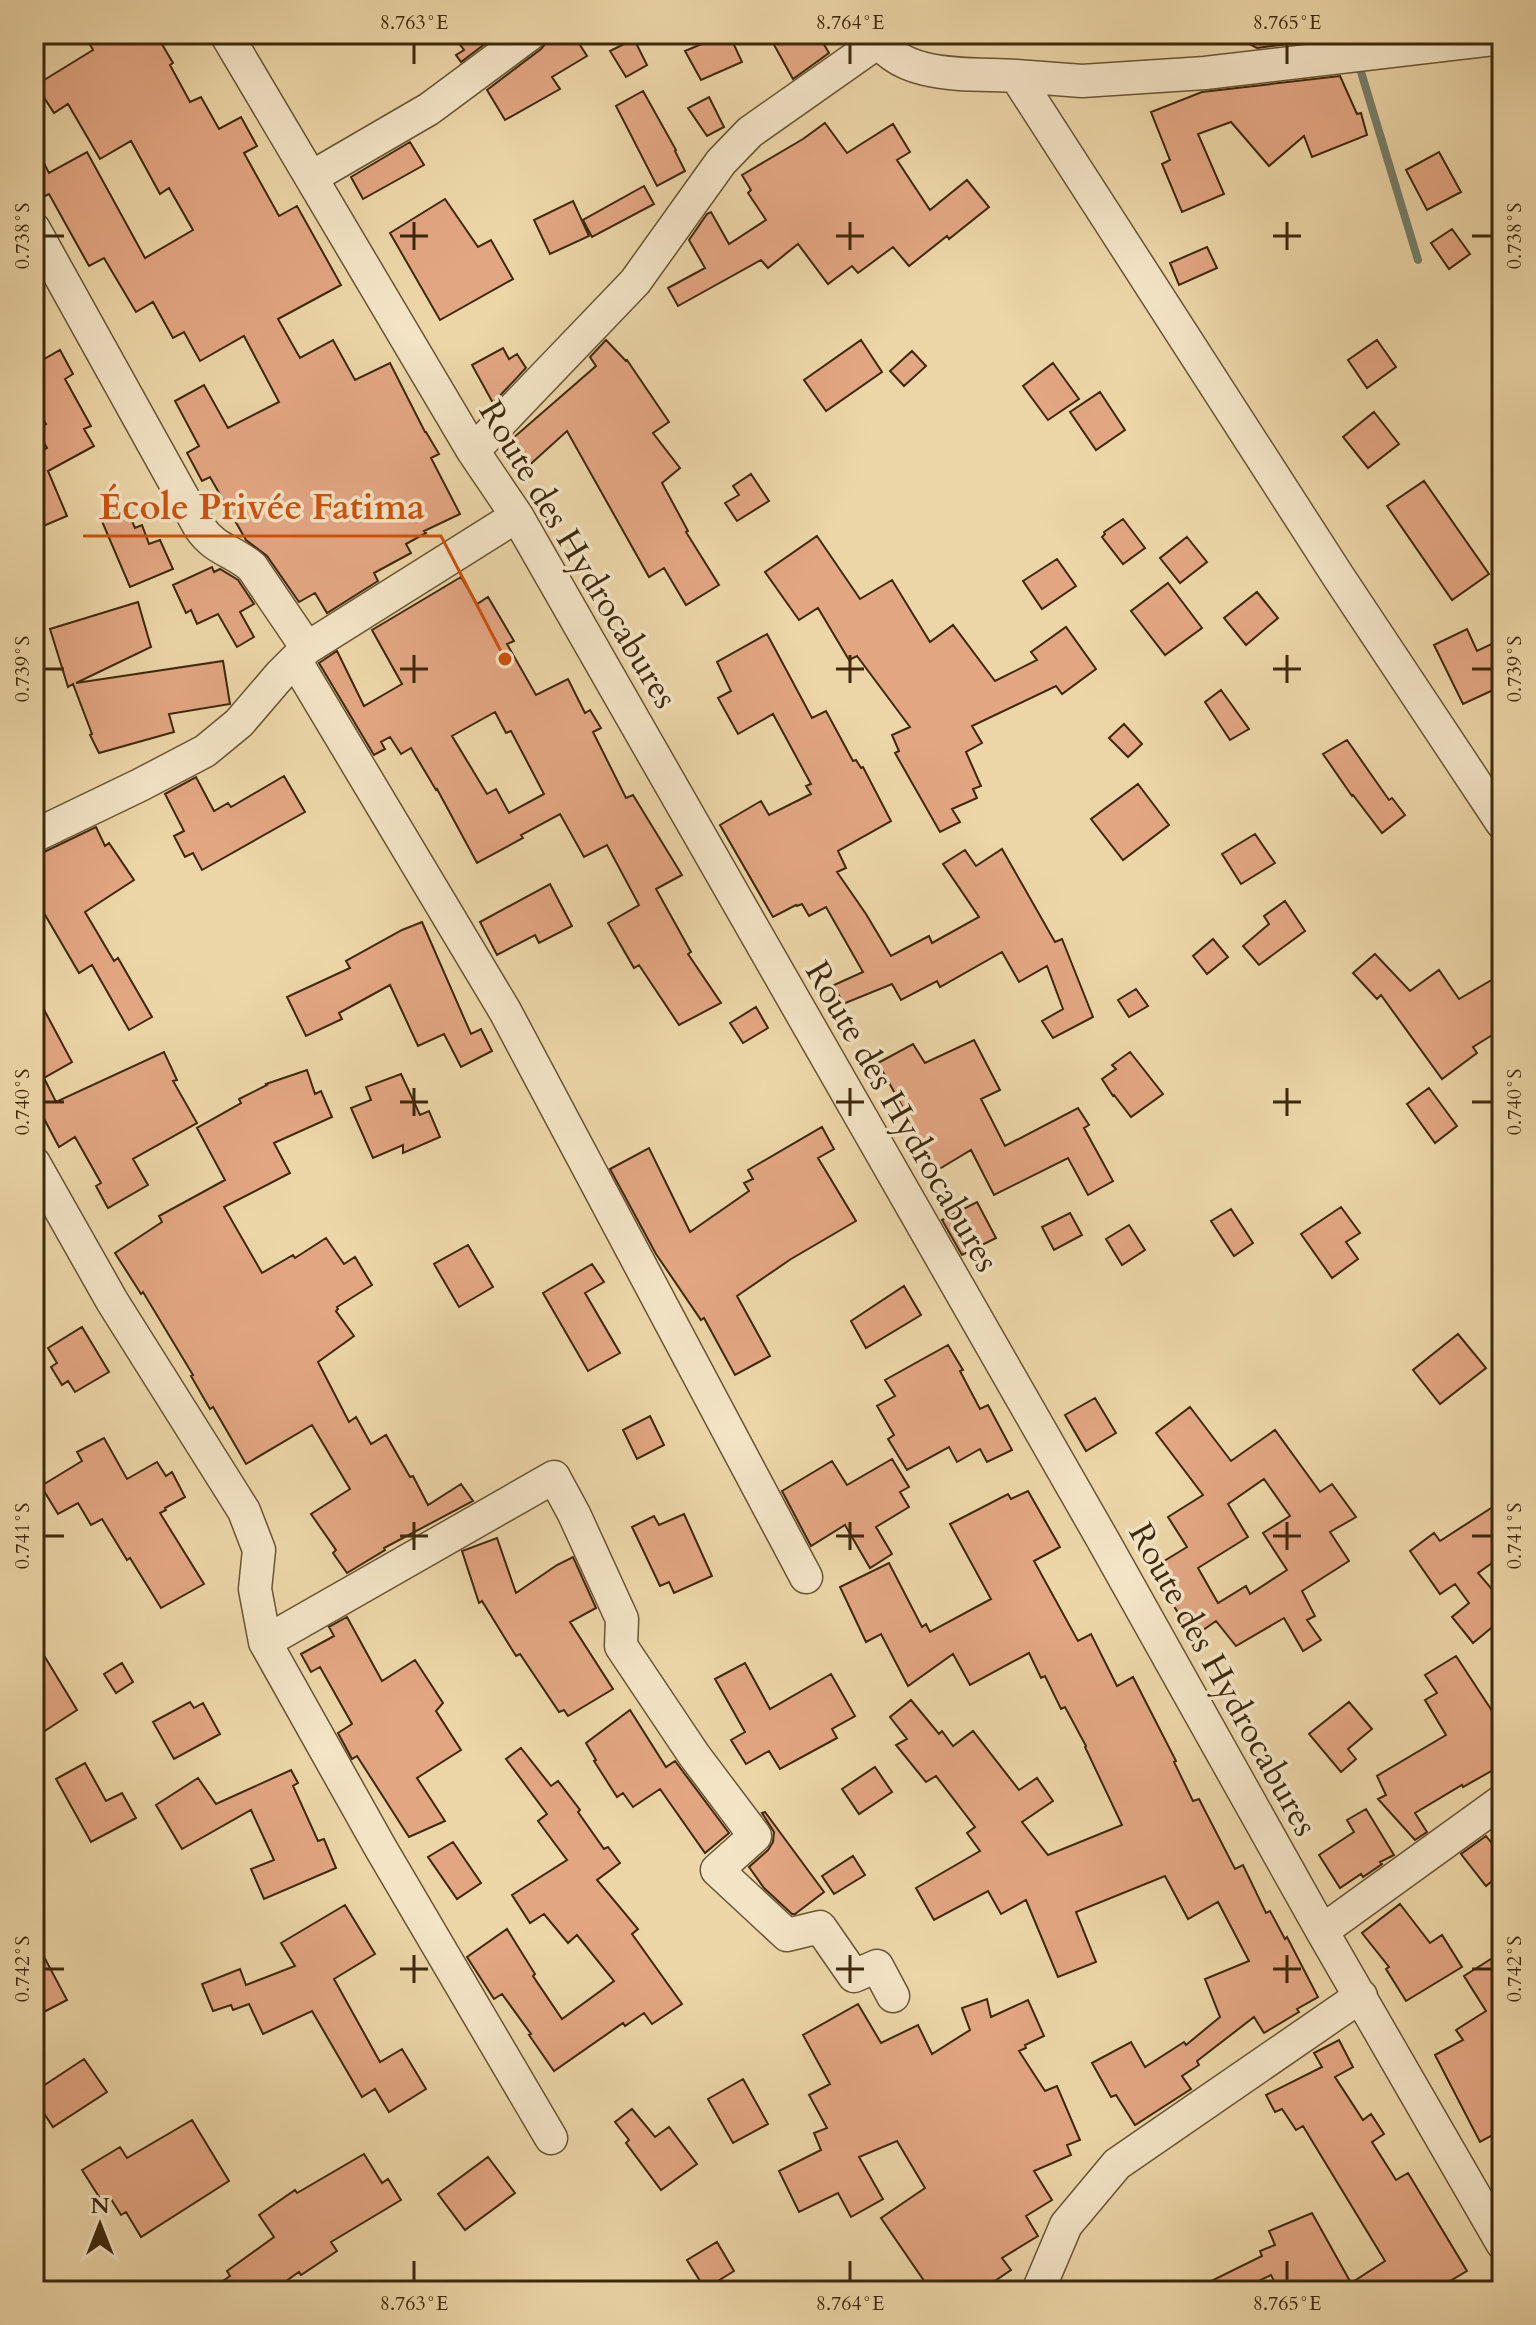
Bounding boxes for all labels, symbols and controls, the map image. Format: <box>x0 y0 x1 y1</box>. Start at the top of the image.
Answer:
text: 8.763°E <box>380 9 448 36</box>
text: 8.764°E <box>816 9 884 36</box>
text: 8.765°E <box>1253 9 1321 36</box>
text: 0.738°S <box>9 203 36 269</box>
text: 0.738°S <box>1501 203 1528 269</box>
street label: Route des Hydrocabures <box>468 392 688 717</box>
callout: École Privée Fatima <box>83 476 441 536</box>
text: École Privée Fatima <box>99 483 425 532</box>
text: 0.739°S <box>9 636 36 702</box>
text: 0.739°S <box>1501 636 1528 702</box>
street label: Route des Hydrocabures <box>794 953 1010 1280</box>
text: 0.740°S <box>9 1069 36 1135</box>
text: 0.740°S <box>1501 1069 1528 1135</box>
text: 0.741°S <box>9 1503 36 1569</box>
text: 0.741°S <box>1501 1503 1528 1569</box>
street label: Route des Hydrocabures <box>1118 1515 1328 1844</box>
text: 0.742°S <box>9 1936 36 2002</box>
text: 0.742°S <box>1501 1936 1528 2002</box>
north arrow <box>60 2185 140 2265</box>
text: N <box>90 2191 110 2221</box>
text: 8.763°E <box>380 2290 448 2317</box>
text: 8.764°E <box>816 2290 884 2317</box>
text: 8.765°E <box>1253 2290 1321 2317</box>

